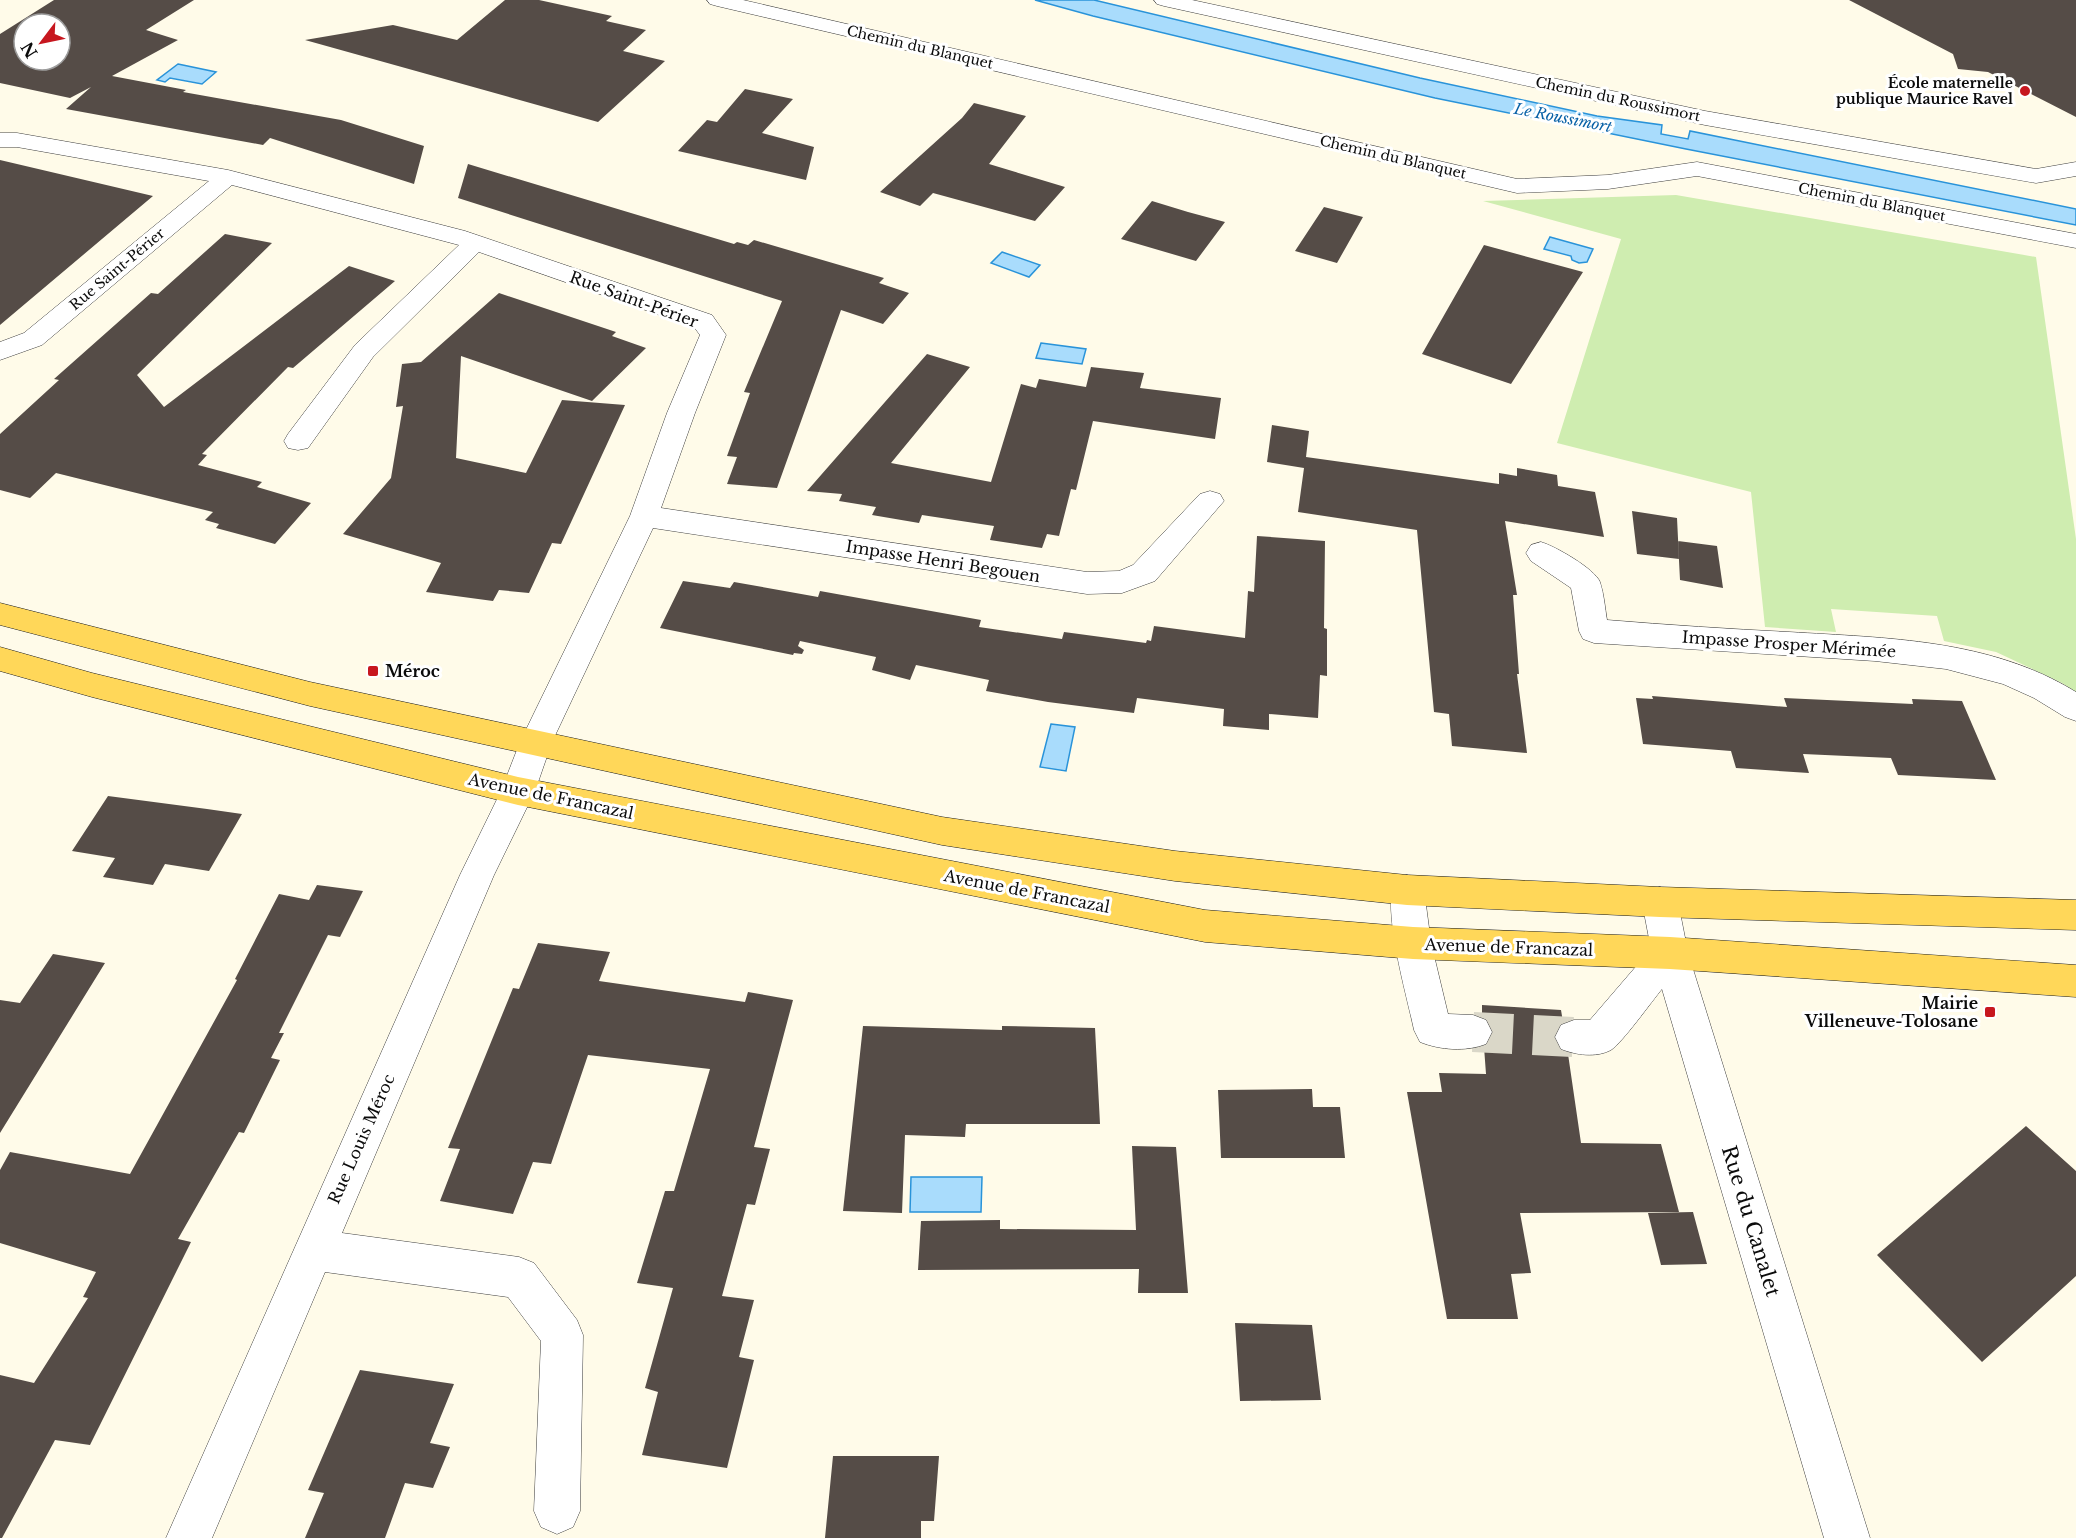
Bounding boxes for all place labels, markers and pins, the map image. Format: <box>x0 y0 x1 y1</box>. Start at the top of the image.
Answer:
place label: École maternelle publique Maurice Ravel <box>1836 74 2013 108</box>
marker: École maternelle publique Maurice Ravel <box>2018 84 2032 98</box>
place label: Méroc <box>385 661 440 681</box>
marker: Méroc <box>366 664 380 678</box>
place label: Mairie Villeneuve-Tolosane <box>1804 993 1978 1031</box>
marker: Mairie Villeneuve-Tolosane <box>1983 1005 1997 1019</box>

